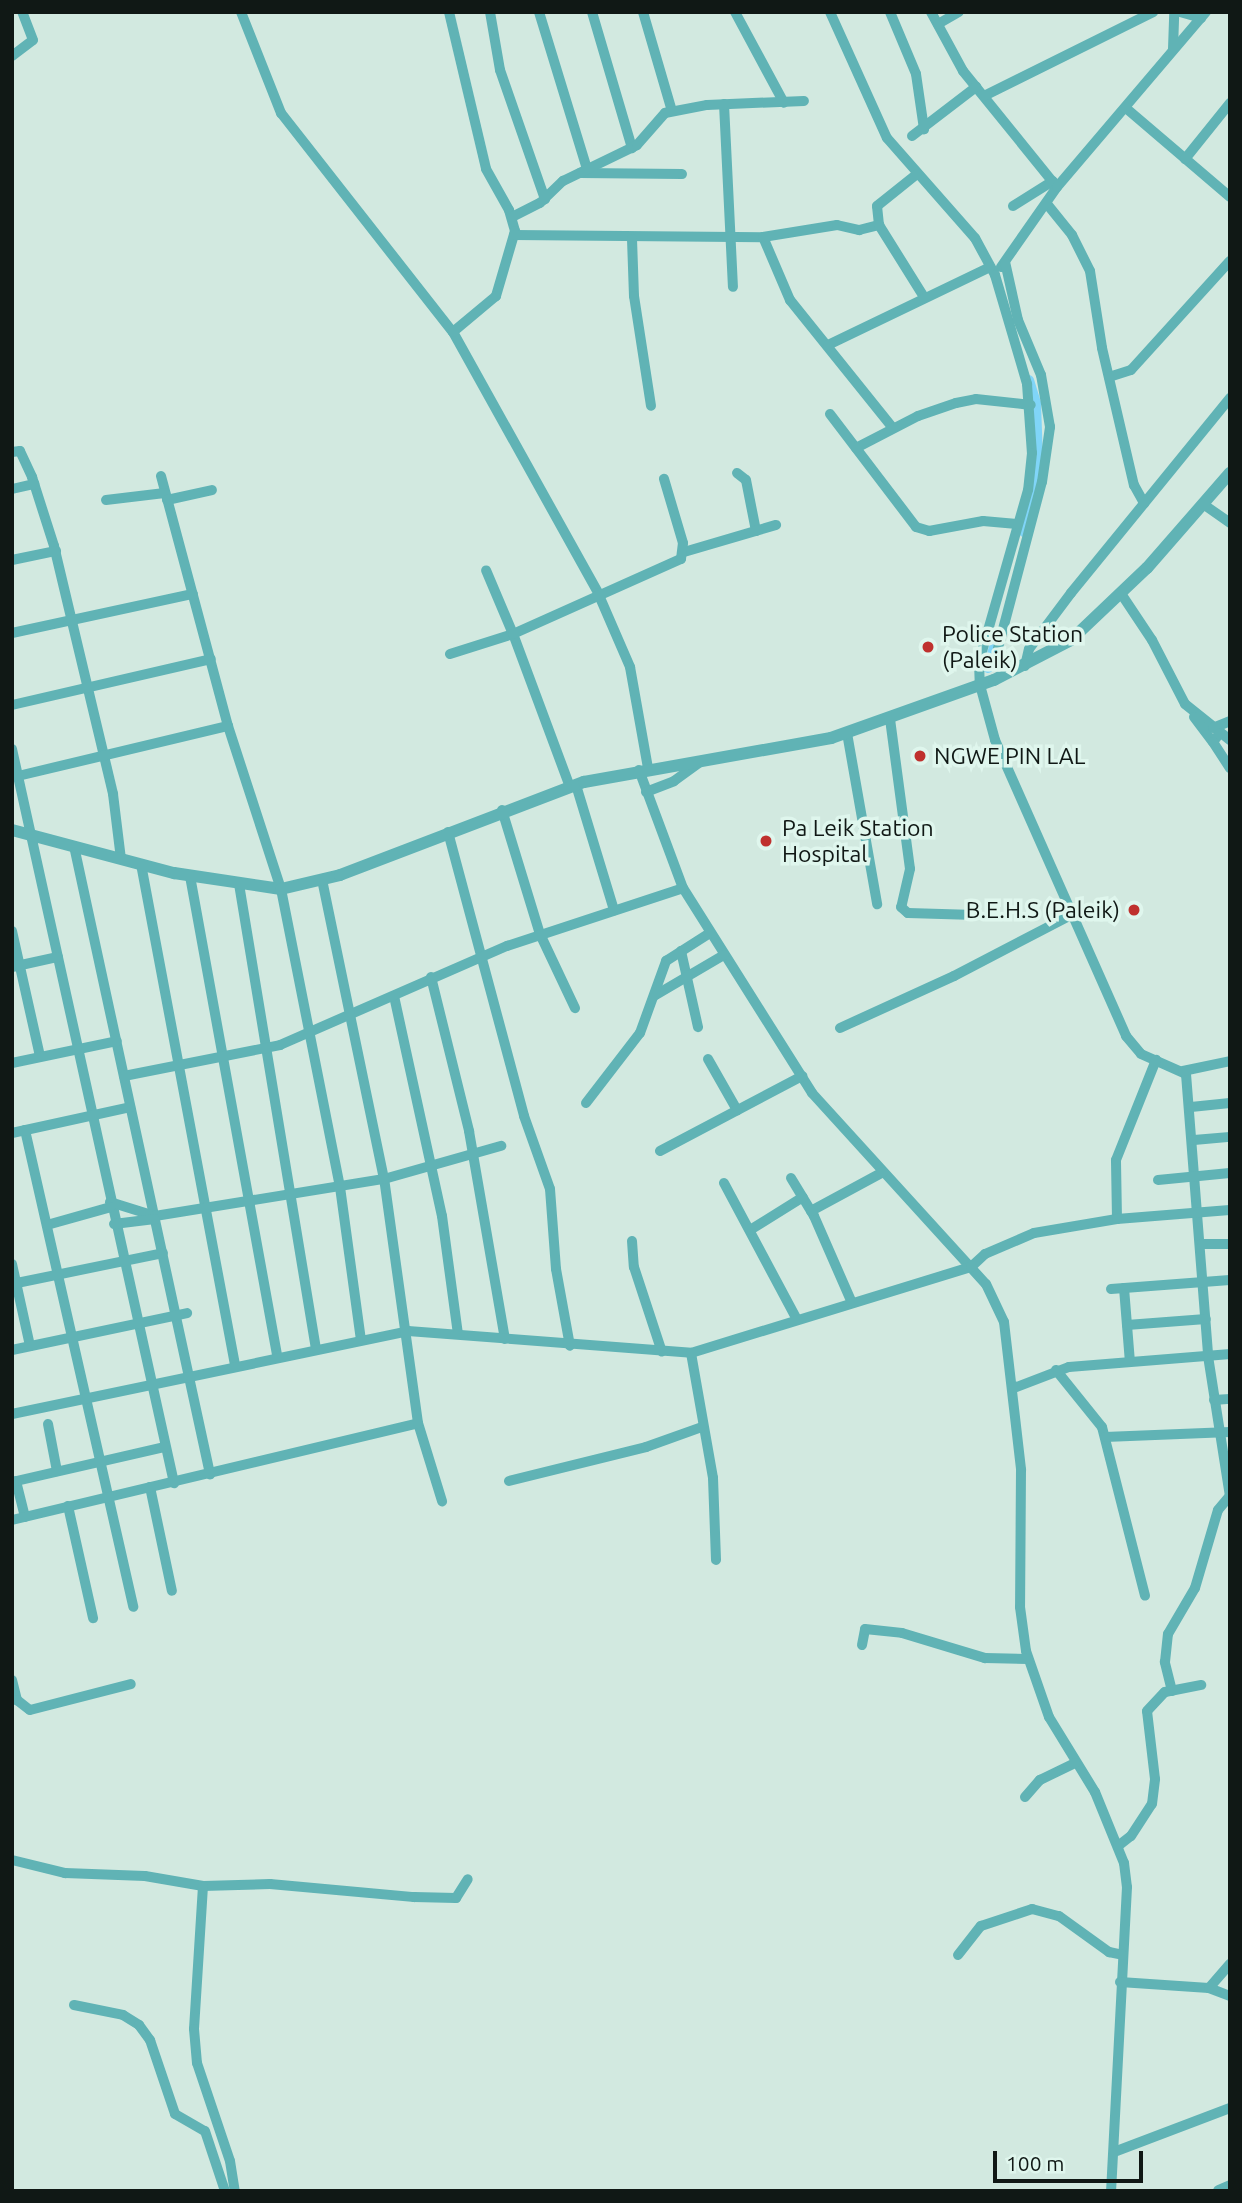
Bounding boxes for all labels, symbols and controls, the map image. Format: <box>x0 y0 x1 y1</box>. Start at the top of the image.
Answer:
place label: Police Station (Paleik) <box>942 620 1083 674</box>
marker: Police Station (Paleik) <box>920 639 936 655</box>
place label: NGWE PIN LAL <box>934 742 1085 770</box>
marker: NGWE PIN LAL <box>912 748 928 764</box>
place label: Pa Leik Station Hospital <box>782 814 934 868</box>
marker: Pa Leik Station Hospital <box>756 831 776 851</box>
place label: B.E.H.S (Paleik) <box>966 896 1120 924</box>
marker: B.E.H.S (Paleik) <box>1126 902 1142 918</box>
scale bar <box>997 2136 1148 2180</box>
text: 100 m <box>1006 2151 1064 2175</box>

